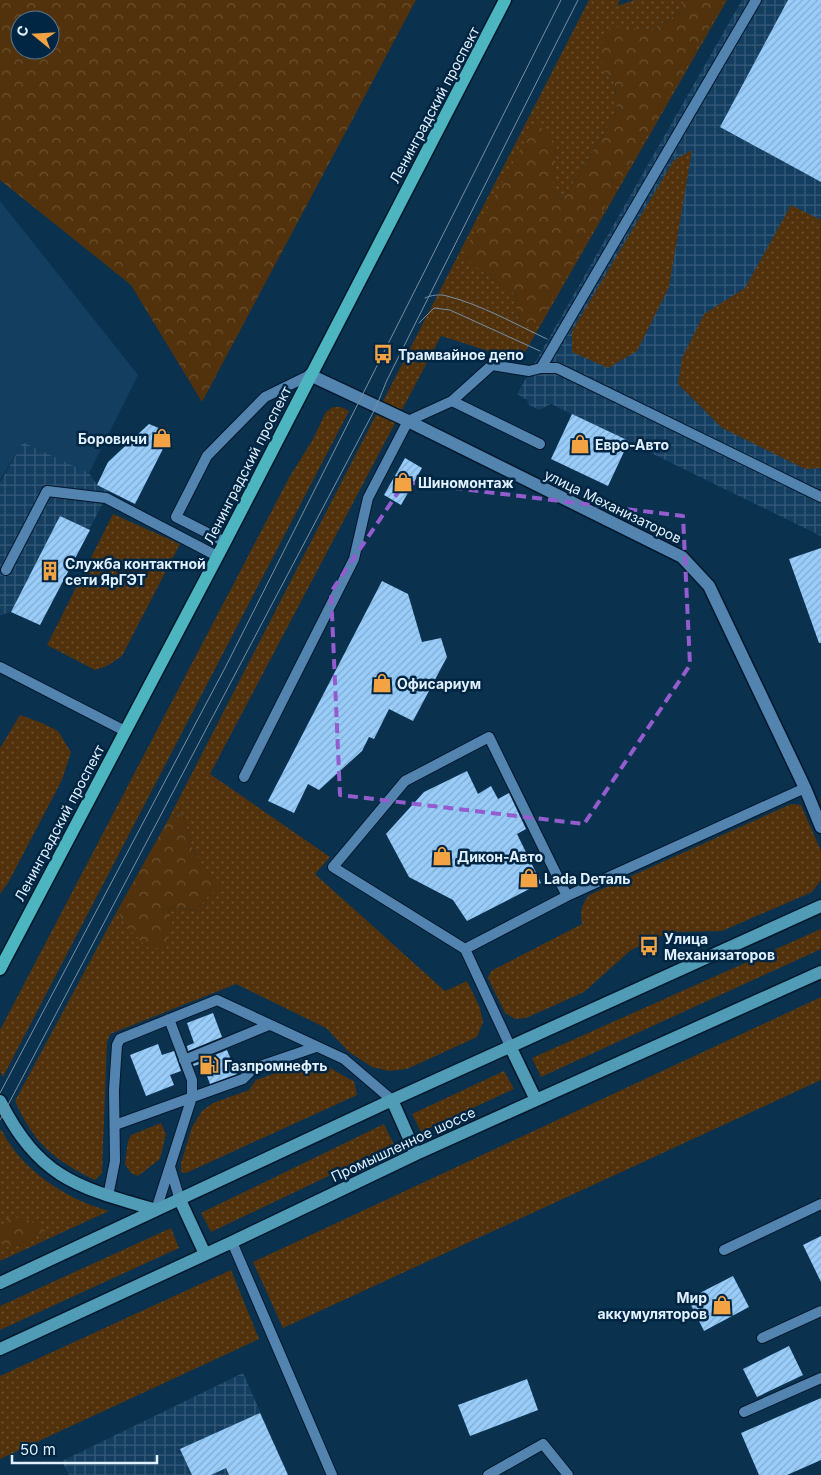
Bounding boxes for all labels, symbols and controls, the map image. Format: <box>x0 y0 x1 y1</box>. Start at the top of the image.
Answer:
north arrow <box>10 10 60 60</box>
text: С <box>12 23 32 38</box>
street label: Ленинградский проспект <box>385 23 483 186</box>
bus stop icon: Трамвайное депо <box>372 343 394 365</box>
place label: Трамвайное депо <box>398 346 524 363</box>
street label: Ленинградский проспект <box>200 383 294 547</box>
shop icon: Боровичи <box>151 427 173 449</box>
place label: Боровичи <box>78 430 147 447</box>
shop icon: Евро-Авто <box>569 433 591 455</box>
place label: Евро-Авто <box>595 436 669 453</box>
street label: улица Механизаторов <box>542 465 684 547</box>
shop icon: Шиномонтаж <box>392 471 414 493</box>
place label: Шиномонтаж <box>418 474 514 491</box>
place label: Служба контактной сети ЯрГЭТ <box>65 555 206 588</box>
building icon: Служба контактной сети ЯрГЭТ <box>39 560 61 582</box>
shop icon: Офисариум <box>371 672 393 694</box>
place label: Офисариум <box>397 675 481 692</box>
street label: Ленинградский проспект <box>10 741 108 904</box>
shop icon: Дикон-Авто <box>431 845 453 867</box>
place label: Дикон-Авто <box>457 848 543 865</box>
shop icon: Lada Dеталь <box>518 867 540 889</box>
place label: Lada Dеталь <box>544 870 631 887</box>
place label: Улица Механизаторов <box>664 930 775 963</box>
bus stop icon: Улица Механизаторов <box>638 935 660 957</box>
fuel station icon: Газпромнефть <box>198 1054 220 1076</box>
place label: Газпромнефть <box>224 1057 327 1074</box>
street label: Промышленное шоссе <box>328 1103 478 1185</box>
place label: Мир аккумуляторов <box>597 1289 707 1322</box>
shop icon: Мир аккумуляторов <box>711 1294 733 1316</box>
scale bar <box>12 1432 158 1464</box>
text: 50 m <box>20 1440 56 1459</box>

